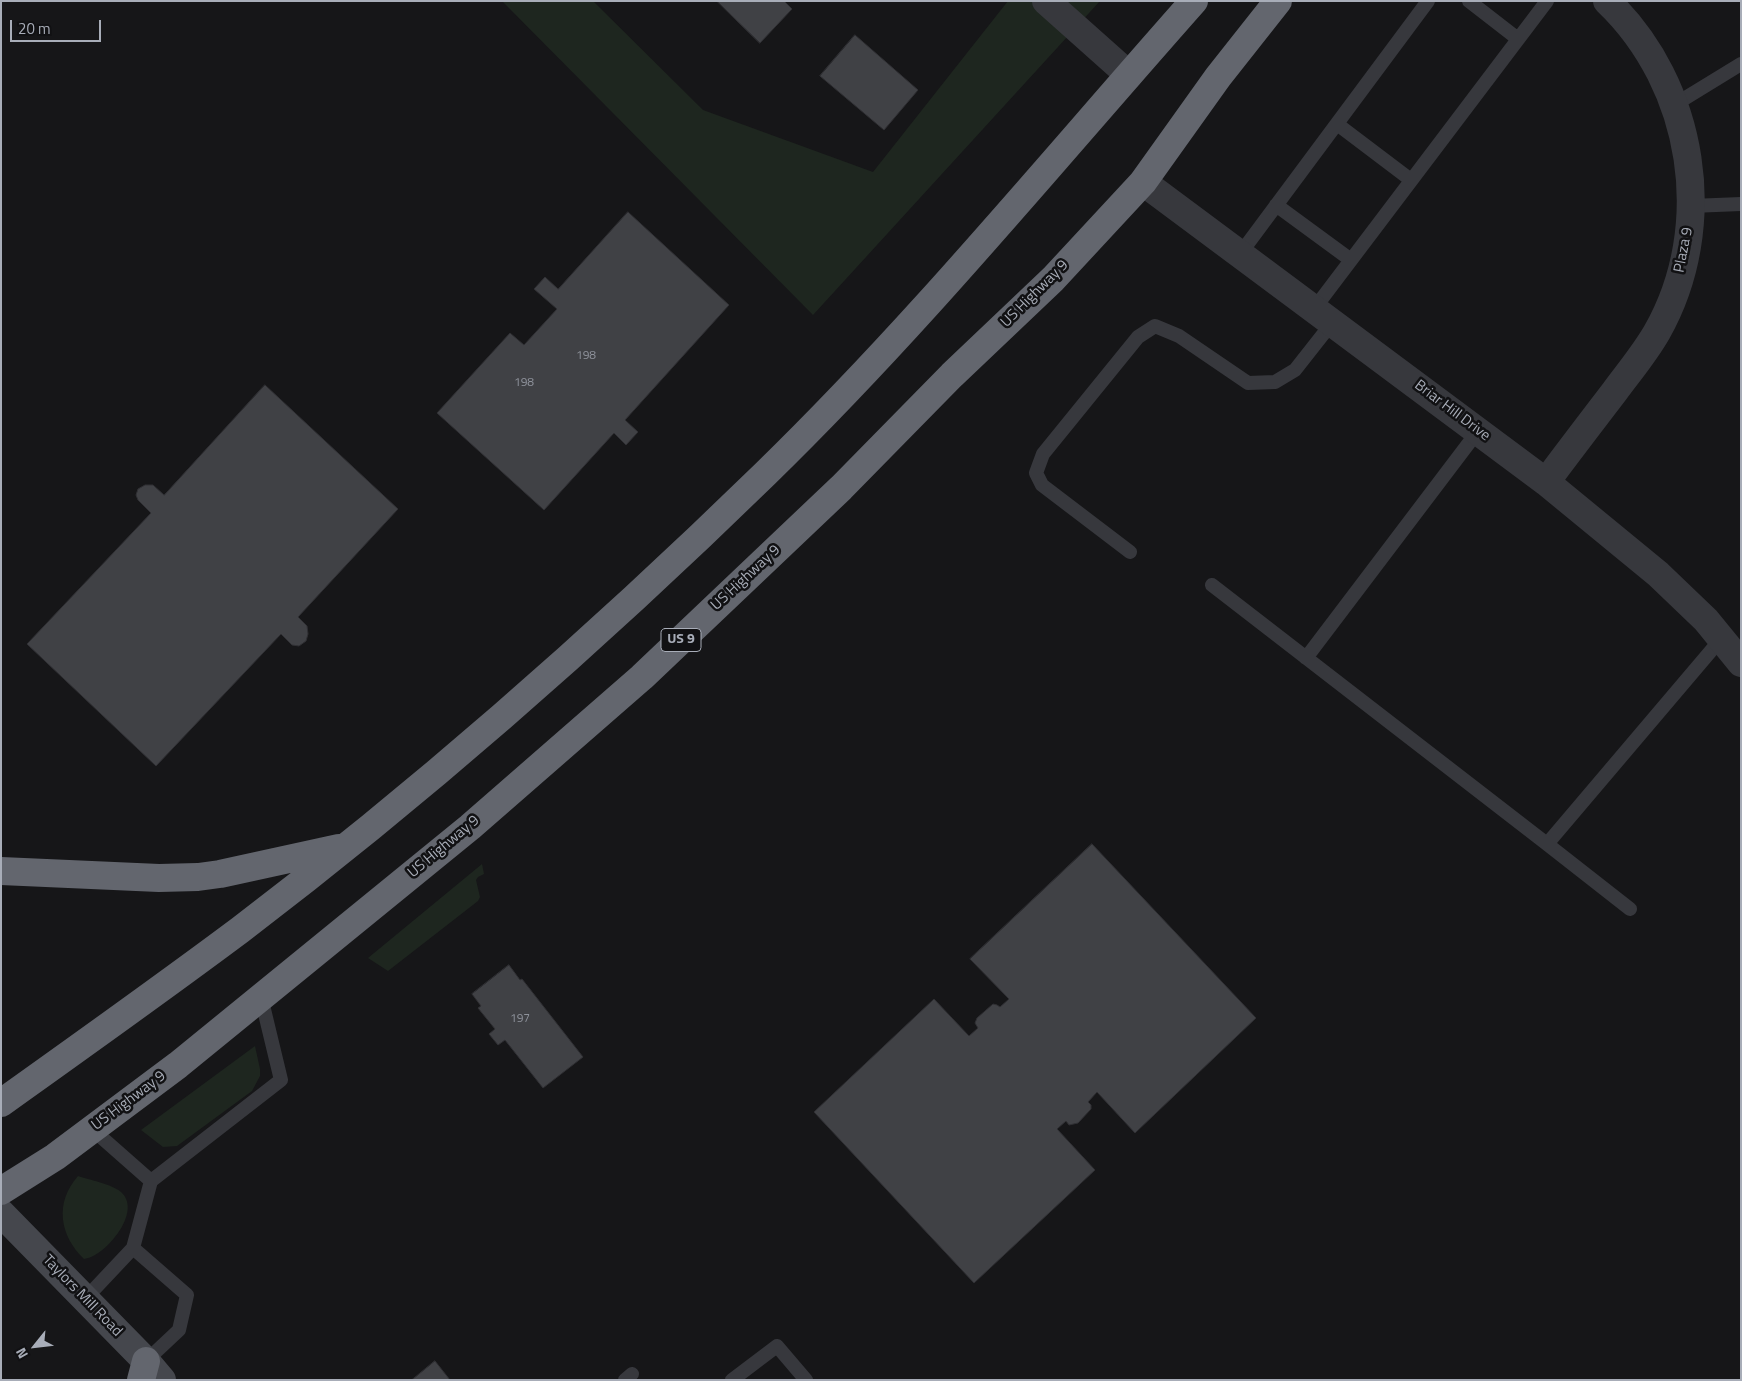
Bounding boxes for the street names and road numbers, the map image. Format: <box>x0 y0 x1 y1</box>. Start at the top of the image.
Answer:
street label: Plaza 9 <box>1671 226 1697 274</box>
street label: US Highway 9 <box>998 257 1072 331</box>
street label: Briar Hill Drive <box>1411 377 1493 445</box>
street label: US Highway 9 <box>708 541 784 615</box>
road number: US 9 <box>661 628 701 652</box>
street label: US Highway 9 <box>405 812 483 882</box>
street label: US Highway 9 <box>88 1067 170 1135</box>
street label: Taylors Mill Road <box>38 1251 126 1341</box>

